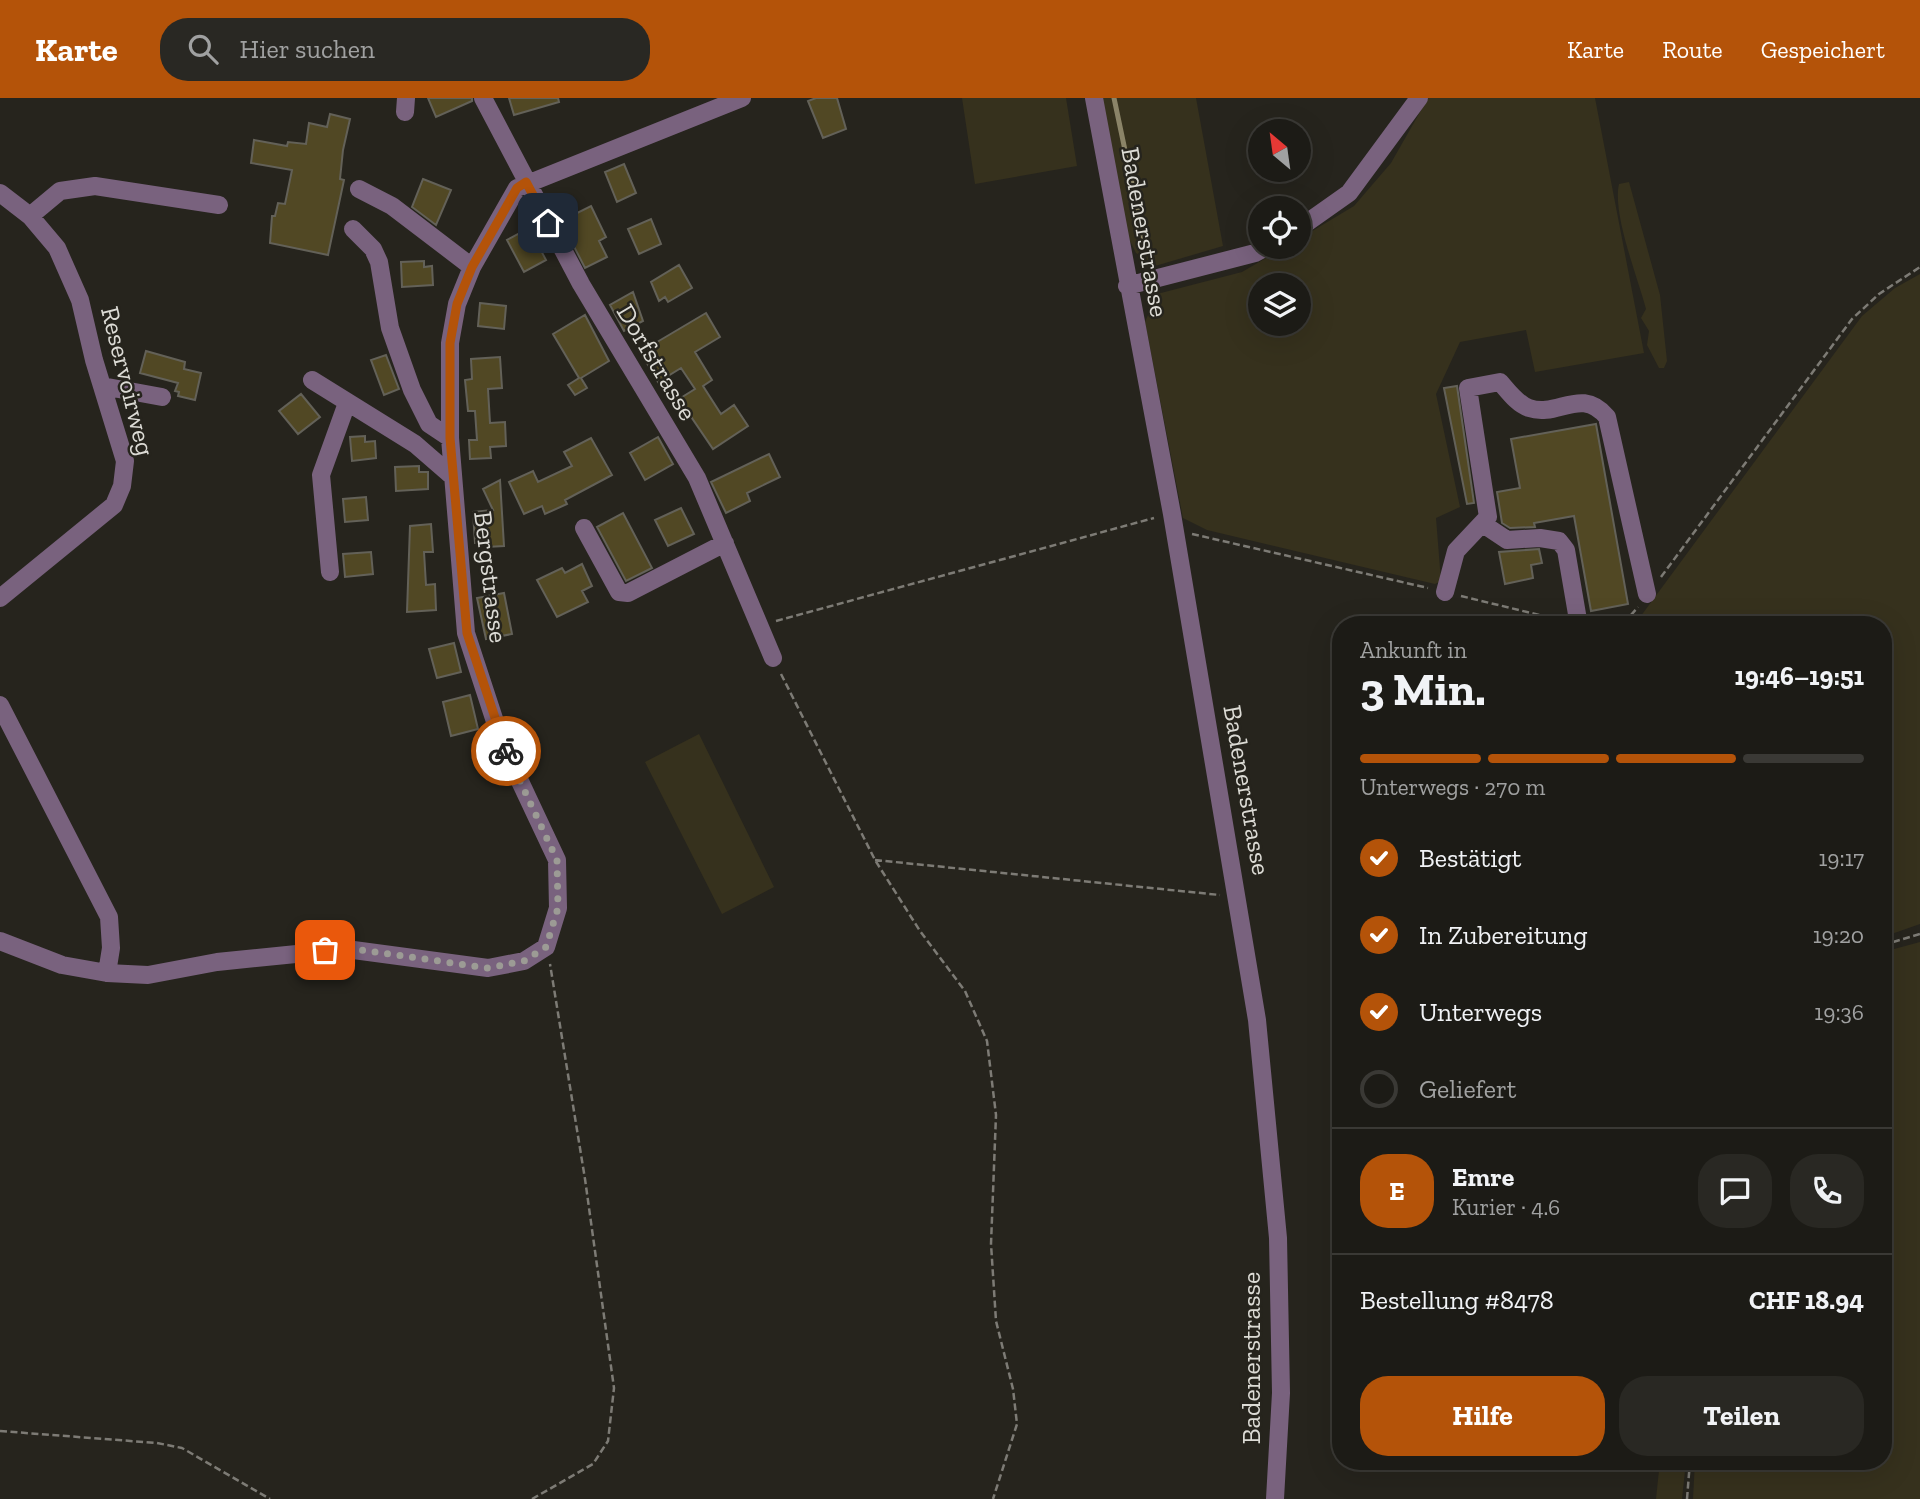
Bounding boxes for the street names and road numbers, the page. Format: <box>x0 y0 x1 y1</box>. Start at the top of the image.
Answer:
street label: Badenerstrasse <box>1114 144 1176 320</box>
street label: Dorfstrasse <box>610 298 704 426</box>
street label: Reservoirweg <box>94 303 162 459</box>
street label: Bergstrasse <box>467 509 515 645</box>
street label: Badenerstrasse <box>1216 702 1278 878</box>
street label: Badenerstrasse <box>1235 1272 1267 1444</box>

